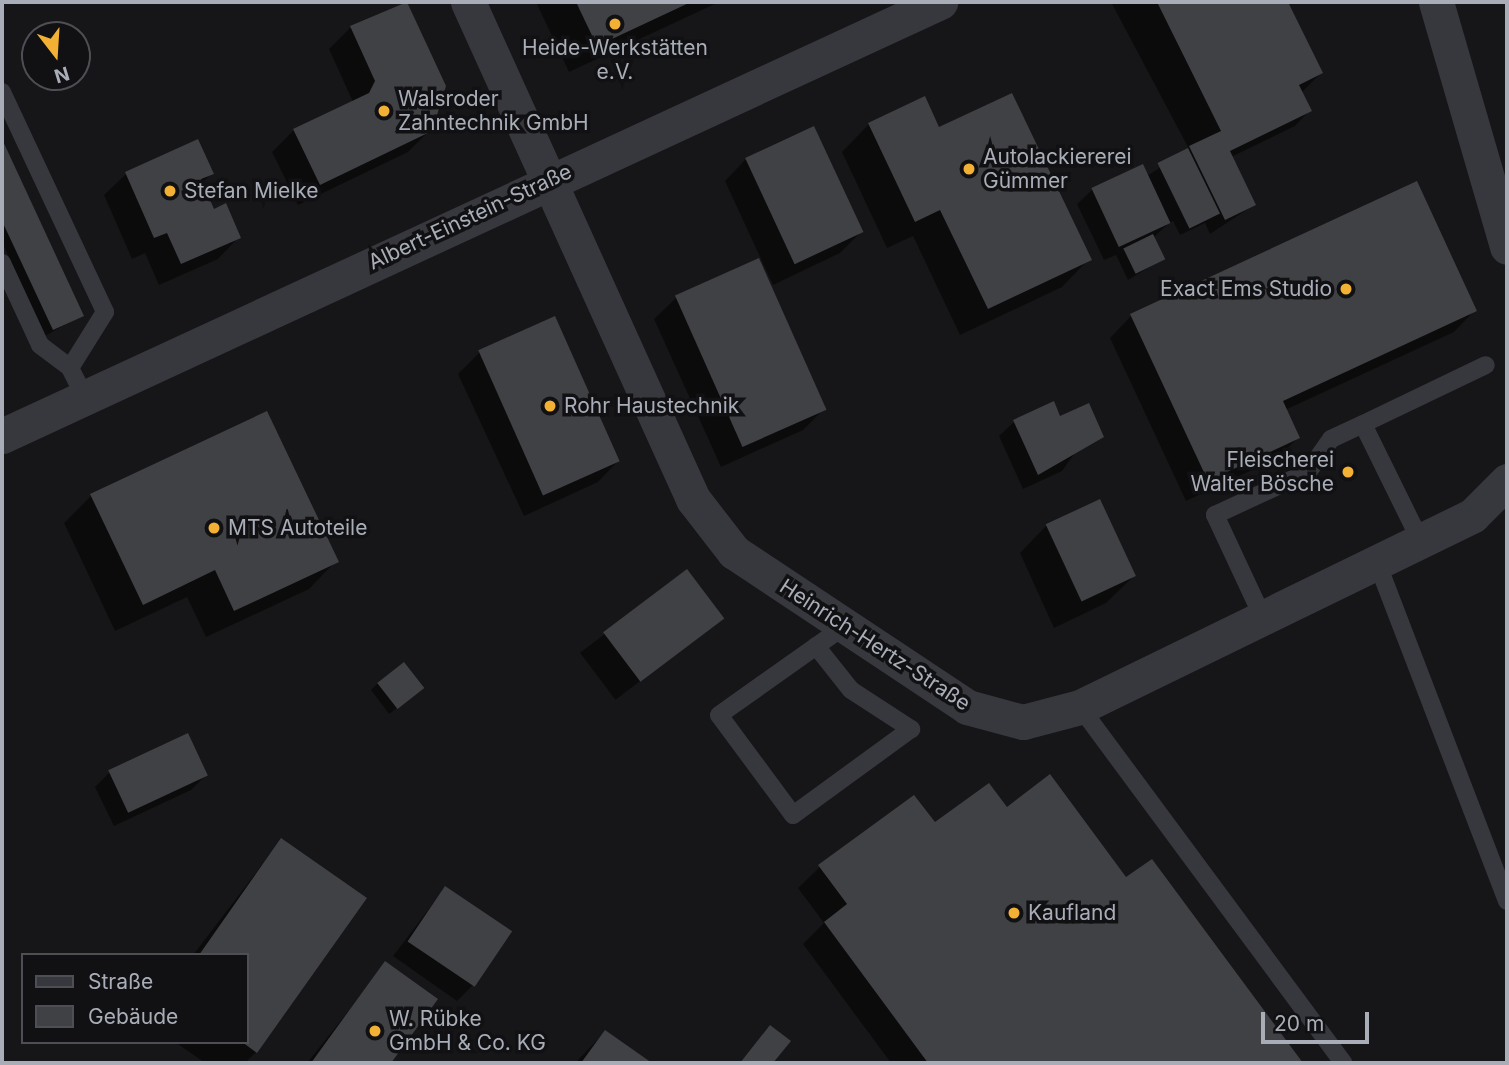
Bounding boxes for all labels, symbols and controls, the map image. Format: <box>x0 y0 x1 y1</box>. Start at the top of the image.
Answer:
marker: Heide-Werkstätten e.V. <box>607 16 623 32</box>
north arrow <box>21 21 91 91</box>
place label: Heide-Werkstätten e.V. <box>522 35 708 85</box>
text: N <box>51 62 72 88</box>
place label: Walsroder Zahntechnik GmbH <box>398 86 589 136</box>
marker: Walsroder Zahntechnik GmbH <box>376 103 392 119</box>
place label: Autolackiererei Gümmer <box>983 144 1132 194</box>
street label: Albert-Einstein-Straße <box>364 159 576 275</box>
marker: Autolackiererei Gümmer <box>961 161 977 177</box>
place label: Stefan Mielke <box>184 178 319 204</box>
marker: Stefan Mielke <box>162 183 178 199</box>
place label: Exact Ems Studio <box>1160 276 1332 302</box>
marker: Exact Ems Studio <box>1338 281 1354 297</box>
place label: Rohr Haustechnik <box>564 393 739 419</box>
marker: Rohr Haustechnik <box>542 398 558 414</box>
place label: Fleischerei Walter Bösche <box>1190 447 1334 497</box>
marker: Fleischerei Walter Bösche <box>1340 464 1356 480</box>
place label: MTS Autoteile <box>228 515 367 541</box>
marker: MTS Autoteile <box>206 520 222 536</box>
street label: Heinrich-Hertz-Straße <box>775 574 975 716</box>
place label: Kaufland <box>1028 900 1116 926</box>
marker: Kaufland <box>1006 905 1022 921</box>
legend <box>21 953 248 1044</box>
text: Straße <box>88 969 153 994</box>
scale bar <box>1264 998 1372 1042</box>
text: Gebäude <box>88 1004 178 1029</box>
place label: W. Rübke GmbH & Co. KG <box>389 1006 546 1056</box>
text: 20 m <box>1274 1011 1324 1036</box>
marker: W. Rübke GmbH & Co. KG <box>367 1023 383 1039</box>

